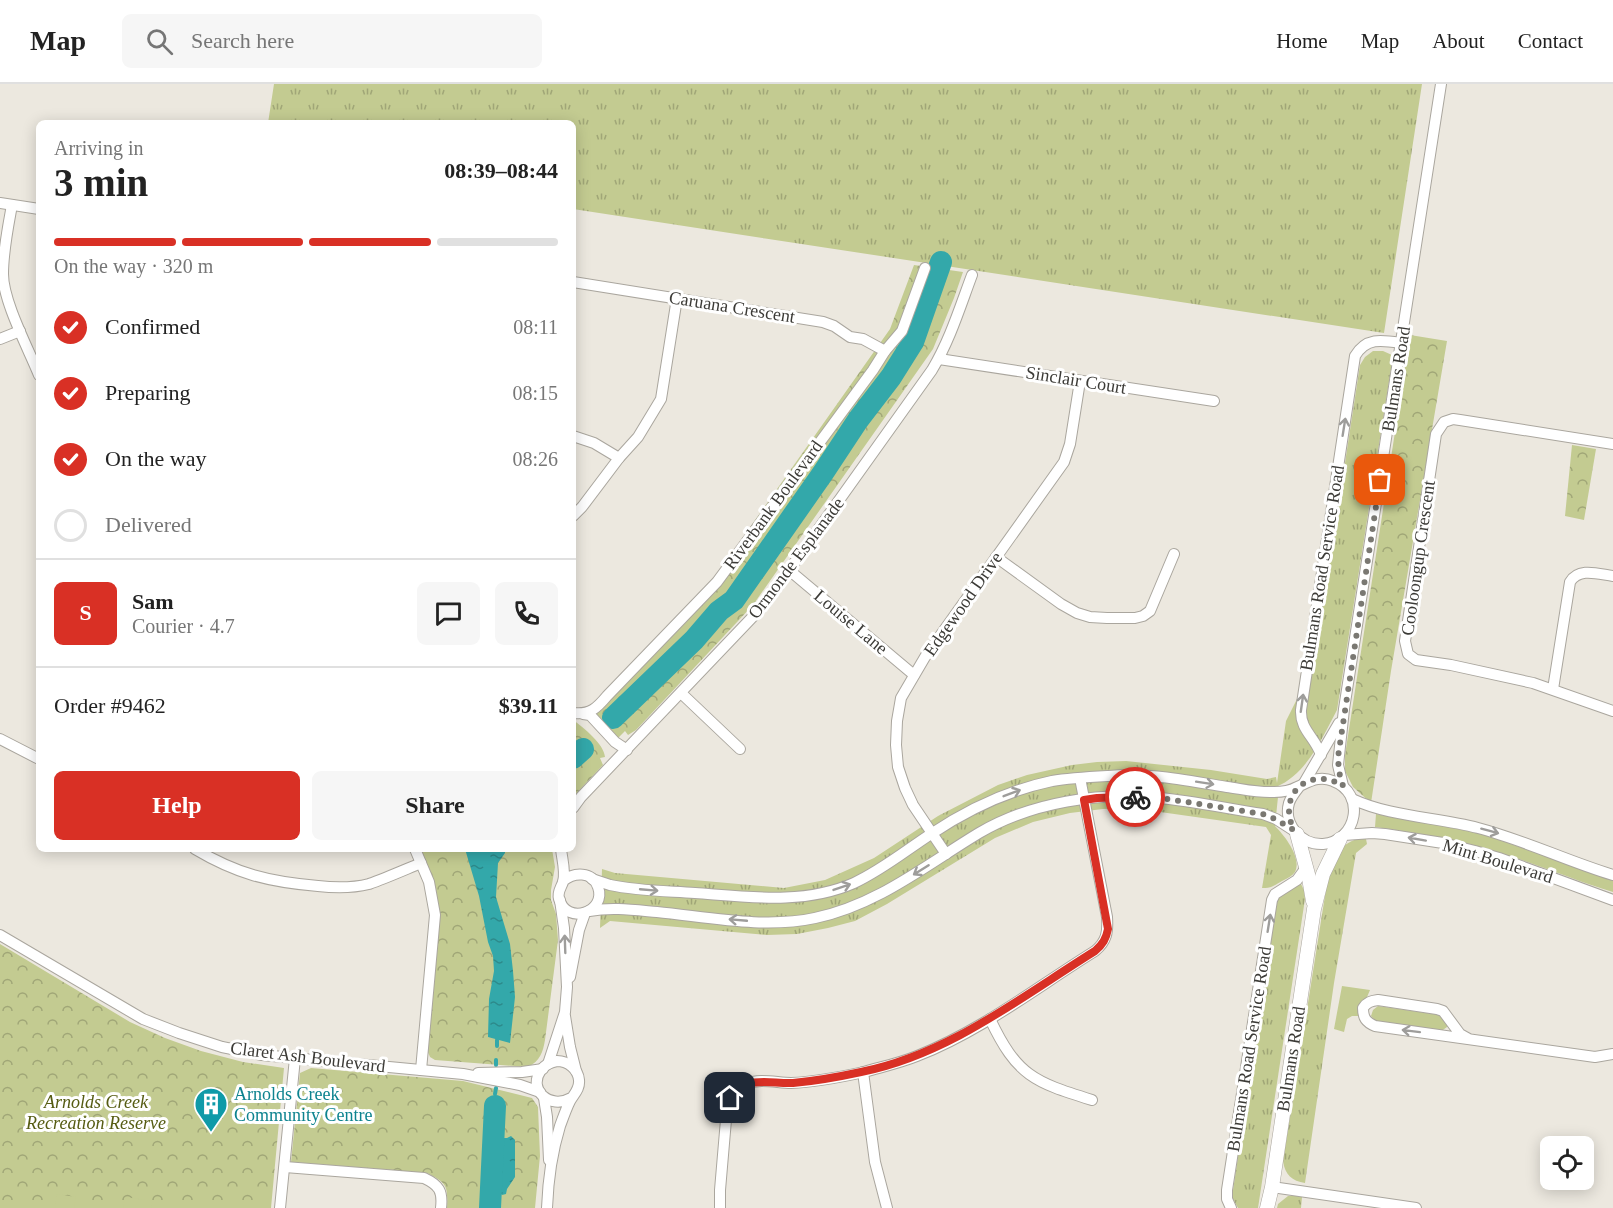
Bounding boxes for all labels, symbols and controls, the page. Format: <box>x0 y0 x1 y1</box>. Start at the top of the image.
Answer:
search box <box>122 14 542 68</box>
text: Map <box>30 25 86 56</box>
icon: search <box>143 25 176 58</box>
text: Search here <box>191 28 294 53</box>
text: Home <box>1276 29 1328 53</box>
text: Map <box>1361 29 1399 53</box>
text: About <box>1432 29 1485 53</box>
text: Contact <box>1518 29 1583 53</box>
text: Arriving in <box>54 137 143 159</box>
text: 08:39–08:44 <box>444 158 558 183</box>
text: 3 min <box>54 161 148 204</box>
text: On the way · 320 m <box>54 255 213 277</box>
street label: Caruana Crescent <box>667 287 797 327</box>
icon: check <box>54 311 87 344</box>
text: Confirmed <box>105 314 200 339</box>
text: 08:11 <box>513 316 558 338</box>
street label: Bulmans Road <box>1378 325 1414 433</box>
street label: Sinclair Court <box>1024 362 1128 398</box>
icon: check <box>54 377 87 410</box>
text: Preparing <box>105 380 191 405</box>
text: 08:15 <box>512 382 558 404</box>
one-way arrow <box>1339 418 1350 438</box>
street label: Riverbank Boulevard <box>720 437 826 573</box>
icon: check <box>54 443 87 476</box>
text: On the way <box>105 446 206 471</box>
text: 08:26 <box>512 448 558 470</box>
pin <box>1354 454 1405 505</box>
icon: bag <box>1363 463 1396 496</box>
street label: Bulmans Road Service Road <box>1296 464 1348 672</box>
street label: Cooloongup Crescent <box>1397 479 1439 637</box>
street label: Ormonde Esplanade <box>744 493 848 622</box>
text: Delivered <box>105 512 192 537</box>
street label: Edgewood Drive <box>920 548 1006 660</box>
button: chat <box>417 582 480 645</box>
button: phone <box>495 582 558 645</box>
street label: Louise Lane <box>810 586 892 658</box>
text: Sam <box>132 589 174 614</box>
text: S <box>79 600 92 625</box>
text: Courier · 4.7 <box>132 615 235 637</box>
text: Order #9462 <box>54 693 166 718</box>
text: $39.11 <box>499 693 558 718</box>
one-way arrow <box>1296 694 1307 713</box>
courier <box>1105 767 1165 827</box>
button: Help <box>54 771 300 840</box>
button: Share <box>312 771 558 840</box>
one-way arrow <box>1194 778 1214 789</box>
icon: bike <box>1119 781 1152 814</box>
one-way arrow <box>1002 787 1021 798</box>
one-way arrow <box>1480 826 1499 837</box>
one-way arrow <box>1408 833 1428 844</box>
street label: Mint Boulevard <box>1440 835 1556 887</box>
one-way arrow <box>913 864 930 876</box>
one-way arrow <box>832 880 851 891</box>
one-way arrow <box>639 885 659 896</box>
one-way arrow <box>1263 913 1274 933</box>
one-way arrow <box>728 914 748 925</box>
one-way arrow <box>559 934 570 954</box>
street label: Bulmans Road Service Road <box>1223 945 1275 1153</box>
street label: Bulmans Road <box>1273 1005 1309 1113</box>
one-way arrow <box>1402 1025 1422 1036</box>
street label: Claret Ash Boulevard <box>229 1038 387 1076</box>
pin <box>704 1072 755 1123</box>
icon: home <box>713 1081 746 1114</box>
place label: Arnolds Creek Community Centre <box>234 1084 373 1125</box>
building icon: Arnolds Creek Community Centre <box>193 1086 229 1133</box>
park label: Arnolds Creek Recreation Reserve <box>25 1092 166 1133</box>
map controls <box>1540 1136 1594 1190</box>
button: locate <box>1540 1136 1594 1190</box>

